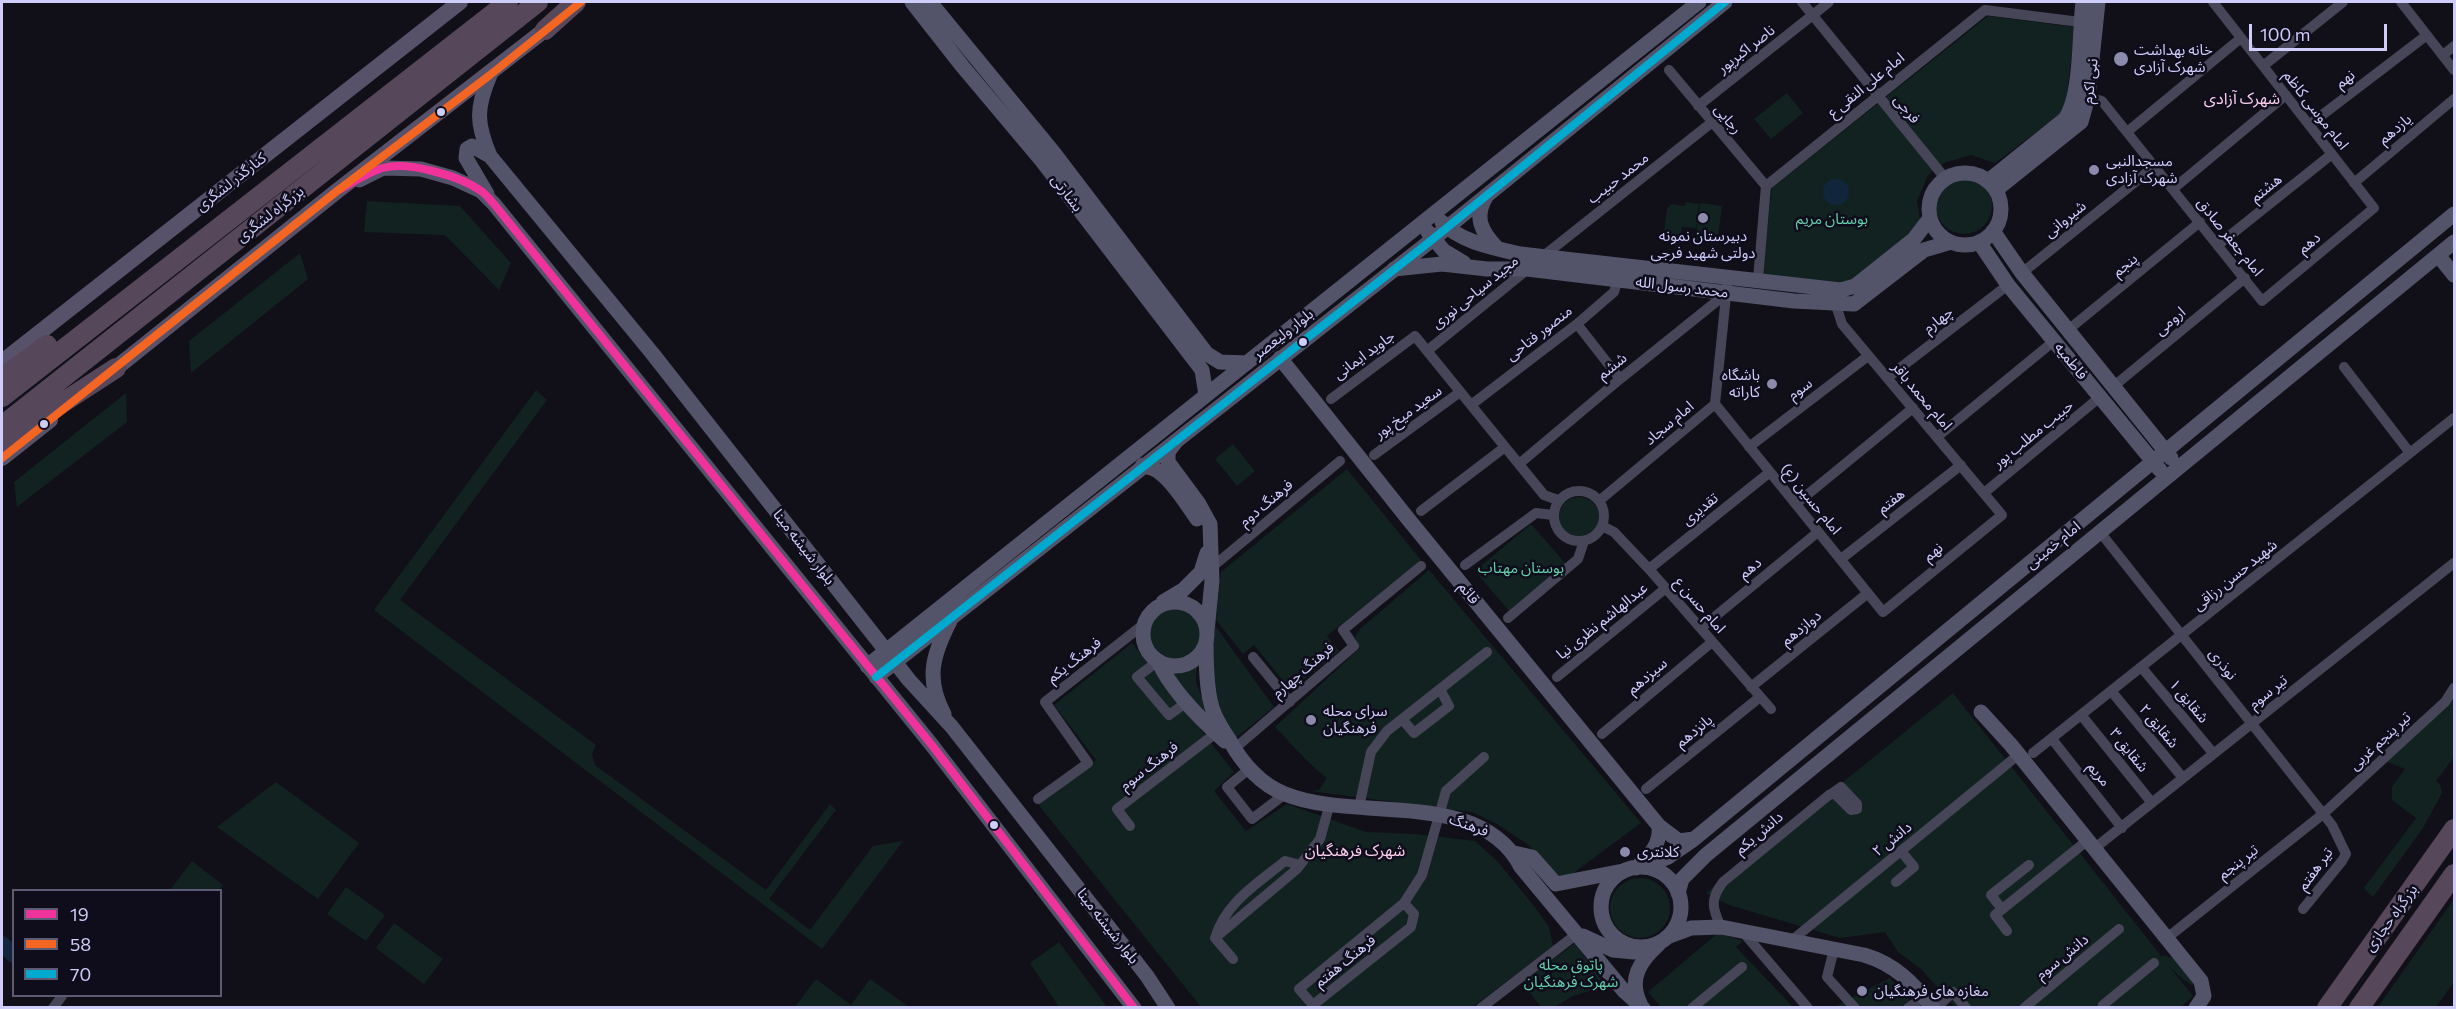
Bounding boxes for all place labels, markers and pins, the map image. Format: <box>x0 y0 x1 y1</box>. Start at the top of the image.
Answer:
place label: خانه بهداشت شهرک آزادی <box>2134 41 2213 76</box>
marker: خانه بهداشت شهرک آزادی <box>2112 50 2130 68</box>
unlabelled marker <box>435 106 447 118</box>
place label: مسجدالنبی شهرک آزادی <box>2106 152 2178 187</box>
marker: مسجدالنبی شهرک آزادی <box>2087 163 2101 177</box>
marker: دبیرستان نمونه دولتی شهید فرجی <box>1696 211 1710 225</box>
place label: دبیرستان نمونه دولتی شهید فرجی <box>1651 227 1755 262</box>
unlabelled marker <box>1297 336 1309 348</box>
place label: باشگاه کاراته <box>1722 366 1760 401</box>
marker: باشگاه کاراته <box>1765 377 1779 391</box>
unlabelled marker <box>38 418 50 430</box>
place label: سرای محله فرهنگیان <box>1323 702 1387 737</box>
marker: سرای محله فرهنگیان <box>1304 713 1318 727</box>
unlabelled marker <box>988 819 1000 831</box>
place label: کلانتری <box>1637 843 1679 861</box>
marker: کلانتری <box>1618 845 1632 859</box>
place label: مغازه های فرهنگیان <box>1874 982 1989 1000</box>
marker: مغازه های فرهنگیان <box>1855 984 1869 998</box>

